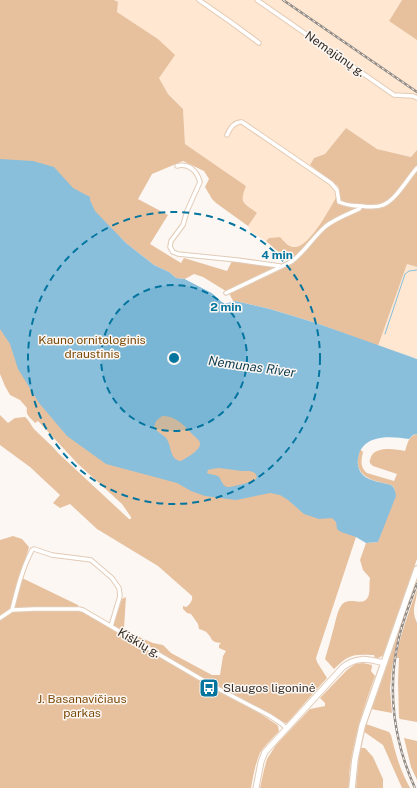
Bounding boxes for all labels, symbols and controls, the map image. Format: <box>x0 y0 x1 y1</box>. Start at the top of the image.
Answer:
street label: Nemajūnų g. <box>302 28 368 80</box>
text: 4 min <box>261 248 293 262</box>
text: 2 min <box>210 300 242 314</box>
park label: Kauno ornitologinis draustinis <box>38 333 146 361</box>
centre of rings <box>167 351 181 365</box>
water label: Nemunas River <box>207 353 297 380</box>
street label: Kiškių g. <box>115 625 163 661</box>
bus stop icon: Slaugos ligoninė <box>198 677 220 699</box>
place label: Slaugos ligoninė <box>223 681 316 695</box>
park label: J. Basanavičiaus parkas <box>38 692 126 720</box>

